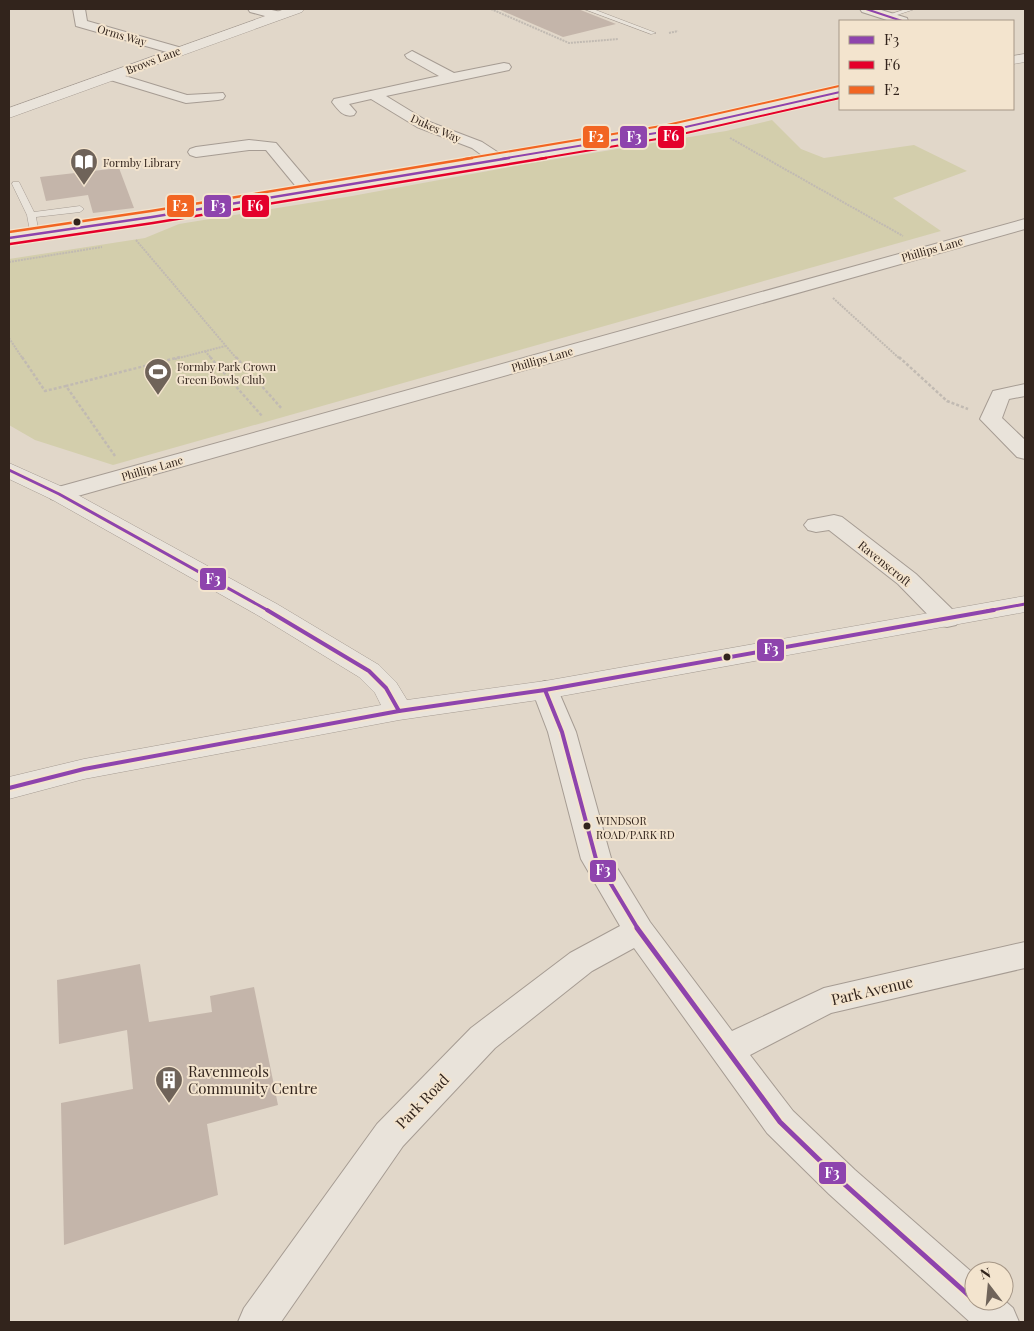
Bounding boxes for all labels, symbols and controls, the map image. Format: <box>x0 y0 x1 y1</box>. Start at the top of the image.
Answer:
legend <box>839 20 1014 110</box>
street label: Orms Way <box>96 21 149 49</box>
text: F3 <box>884 29 900 49</box>
street label: Brows Lane <box>123 43 183 77</box>
text: F6 <box>884 54 901 74</box>
text: F2 <box>884 79 900 99</box>
street label: Dukes Way <box>409 110 464 146</box>
line badge: F2 <box>582 125 610 149</box>
line badge: F3 <box>619 125 648 149</box>
line badge: F6 <box>657 125 685 149</box>
text: F6 <box>663 126 679 145</box>
text: F2 <box>588 127 604 146</box>
text: F3 <box>626 127 642 146</box>
library icon: Formby Library <box>69 147 99 186</box>
place label: Formby Library <box>103 155 181 170</box>
line badge: F2 <box>166 194 195 218</box>
line badge: F3 <box>203 194 232 218</box>
line badge: F6 <box>241 194 270 218</box>
text: F2 <box>172 196 188 215</box>
text: F3 <box>210 196 226 215</box>
text: F6 <box>247 196 263 215</box>
unlabelled marker <box>72 217 82 227</box>
street label: Phillips Lane <box>899 233 965 265</box>
street label: Phillips Lane <box>509 343 575 375</box>
sports icon: Formby Park Crown Green Bowls Club <box>143 357 173 396</box>
place label: Formby Park Crown Green Bowls Club <box>177 359 277 387</box>
street label: Phillips Lane <box>119 452 185 484</box>
street label: Ravenscroft <box>855 537 915 590</box>
line badge: F3 <box>199 567 227 591</box>
text: F3 <box>205 569 221 588</box>
line badge: F3 <box>756 638 785 662</box>
text: F3 <box>763 639 779 658</box>
unlabelled marker <box>722 652 732 662</box>
place label: WINDSOR ROAD/PARK RD <box>595 813 675 842</box>
marker: WINDSOR ROAD/PARK RD <box>582 821 592 831</box>
line badge: F3 <box>589 859 617 883</box>
text: F3 <box>595 860 611 879</box>
street label: Park Avenue <box>829 971 915 1009</box>
place label: Ravenmeols Community Centre <box>188 1061 318 1098</box>
building icon: Ravenmeols Community Centre <box>154 1065 184 1104</box>
street label: Park Road <box>391 1069 453 1133</box>
line badge: F3 <box>818 1161 847 1185</box>
text: F3 <box>824 1163 840 1182</box>
north arrow <box>964 1261 1014 1311</box>
text: N <box>978 1262 993 1284</box>

